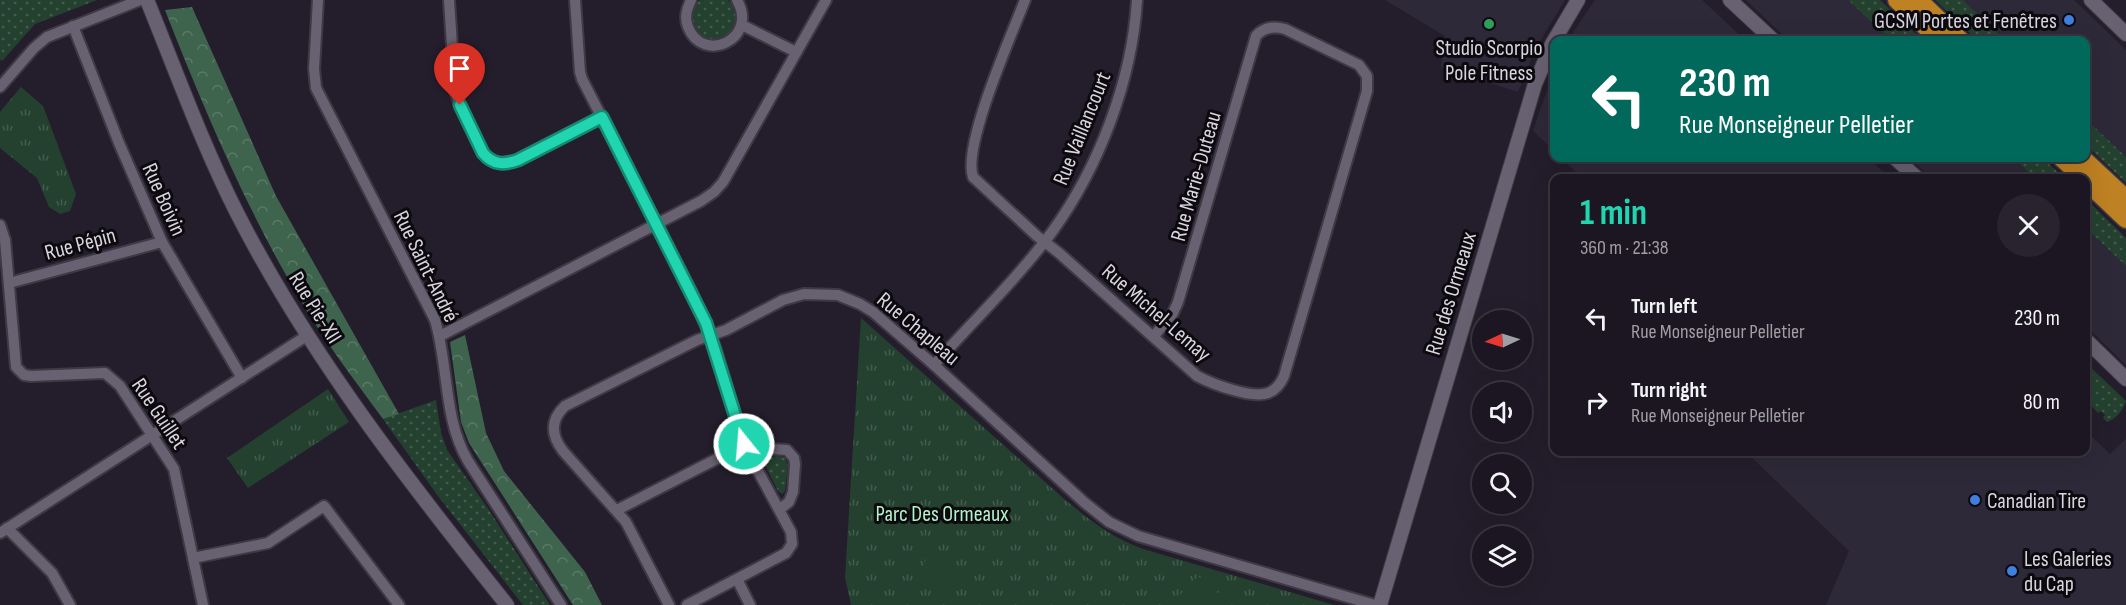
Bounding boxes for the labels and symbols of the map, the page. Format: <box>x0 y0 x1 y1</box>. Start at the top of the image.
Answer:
place label: GCSM Portes et Fenêtres <box>1874 8 2057 35</box>
marker: GCSM Portes et Fenêtres <box>2062 13 2076 27</box>
marker: Studio Scorpio Pole Fitness <box>1482 17 1496 31</box>
place label: Studio Scorpio Pole Fitness <box>1435 35 1543 87</box>
pin <box>434 43 485 105</box>
street label: Rue Vaillancourt <box>1047 68 1117 189</box>
street label: Rue Marie-Duteau <box>1165 108 1228 244</box>
street label: Rue Boivin <box>136 159 192 240</box>
street label: Rue Saint-André <box>387 206 464 327</box>
street label: Rue Pépin <box>42 222 119 267</box>
street label: Rue des Ormeaux <box>1420 228 1483 358</box>
street label: Rue Michel-Lemay <box>1096 258 1216 368</box>
street label: Rue Pie-XII <box>282 267 347 349</box>
street label: Rue Chapleau <box>871 287 965 372</box>
north arrow <box>1472 310 1532 370</box>
street label: Rue Guillet <box>125 373 192 455</box>
position arrow <box>712 412 776 476</box>
place label: Canadian Tire <box>1987 488 2086 515</box>
marker: Canadian Tire <box>1968 493 1982 507</box>
park label: Parc Des Ormeaux <box>876 501 1009 528</box>
place label: Les Galeries du Cap <box>2024 546 2112 598</box>
marker: Les Galeries du Cap <box>2005 564 2019 578</box>

